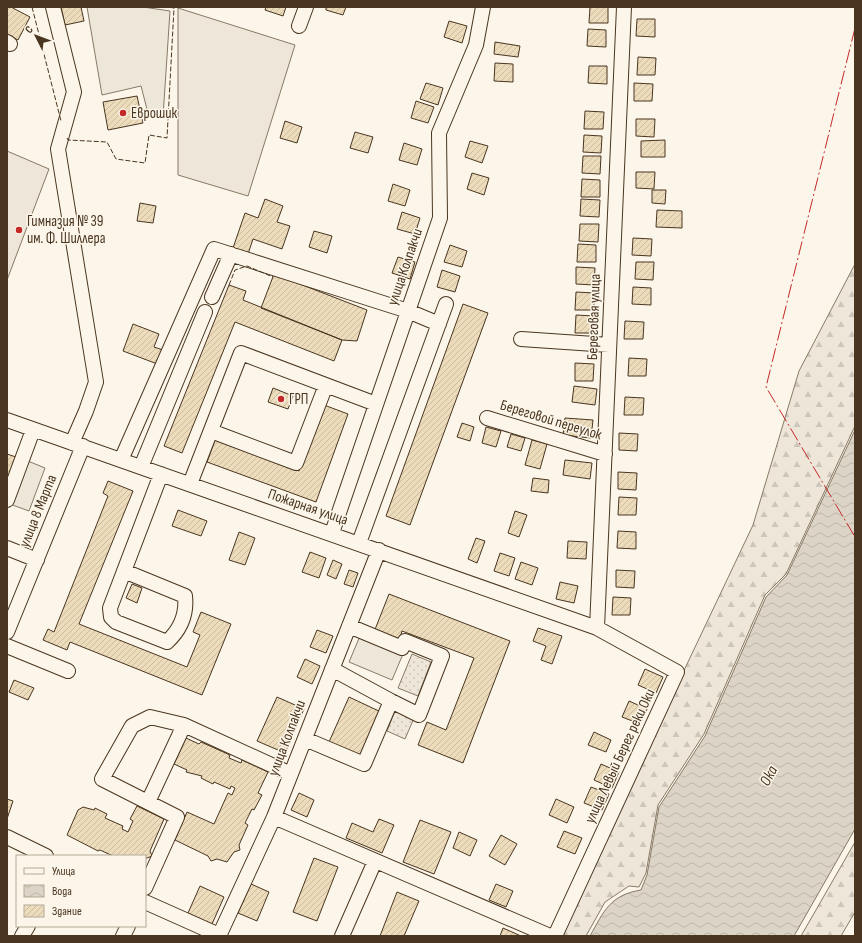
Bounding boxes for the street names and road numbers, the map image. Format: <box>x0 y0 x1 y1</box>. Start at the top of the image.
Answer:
street label: улица Колпакчи <box>383 226 427 308</box>
street label: Береговая улица <box>583 273 605 360</box>
street label: Береговой переулок <box>498 396 604 445</box>
street label: улица 8 Марта <box>15 472 61 550</box>
street label: Пожарная улица <box>265 484 351 530</box>
street label: улица Левый Берег реки Оки <box>580 686 660 826</box>
street label: улица Колпакчи <box>264 697 310 779</box>

